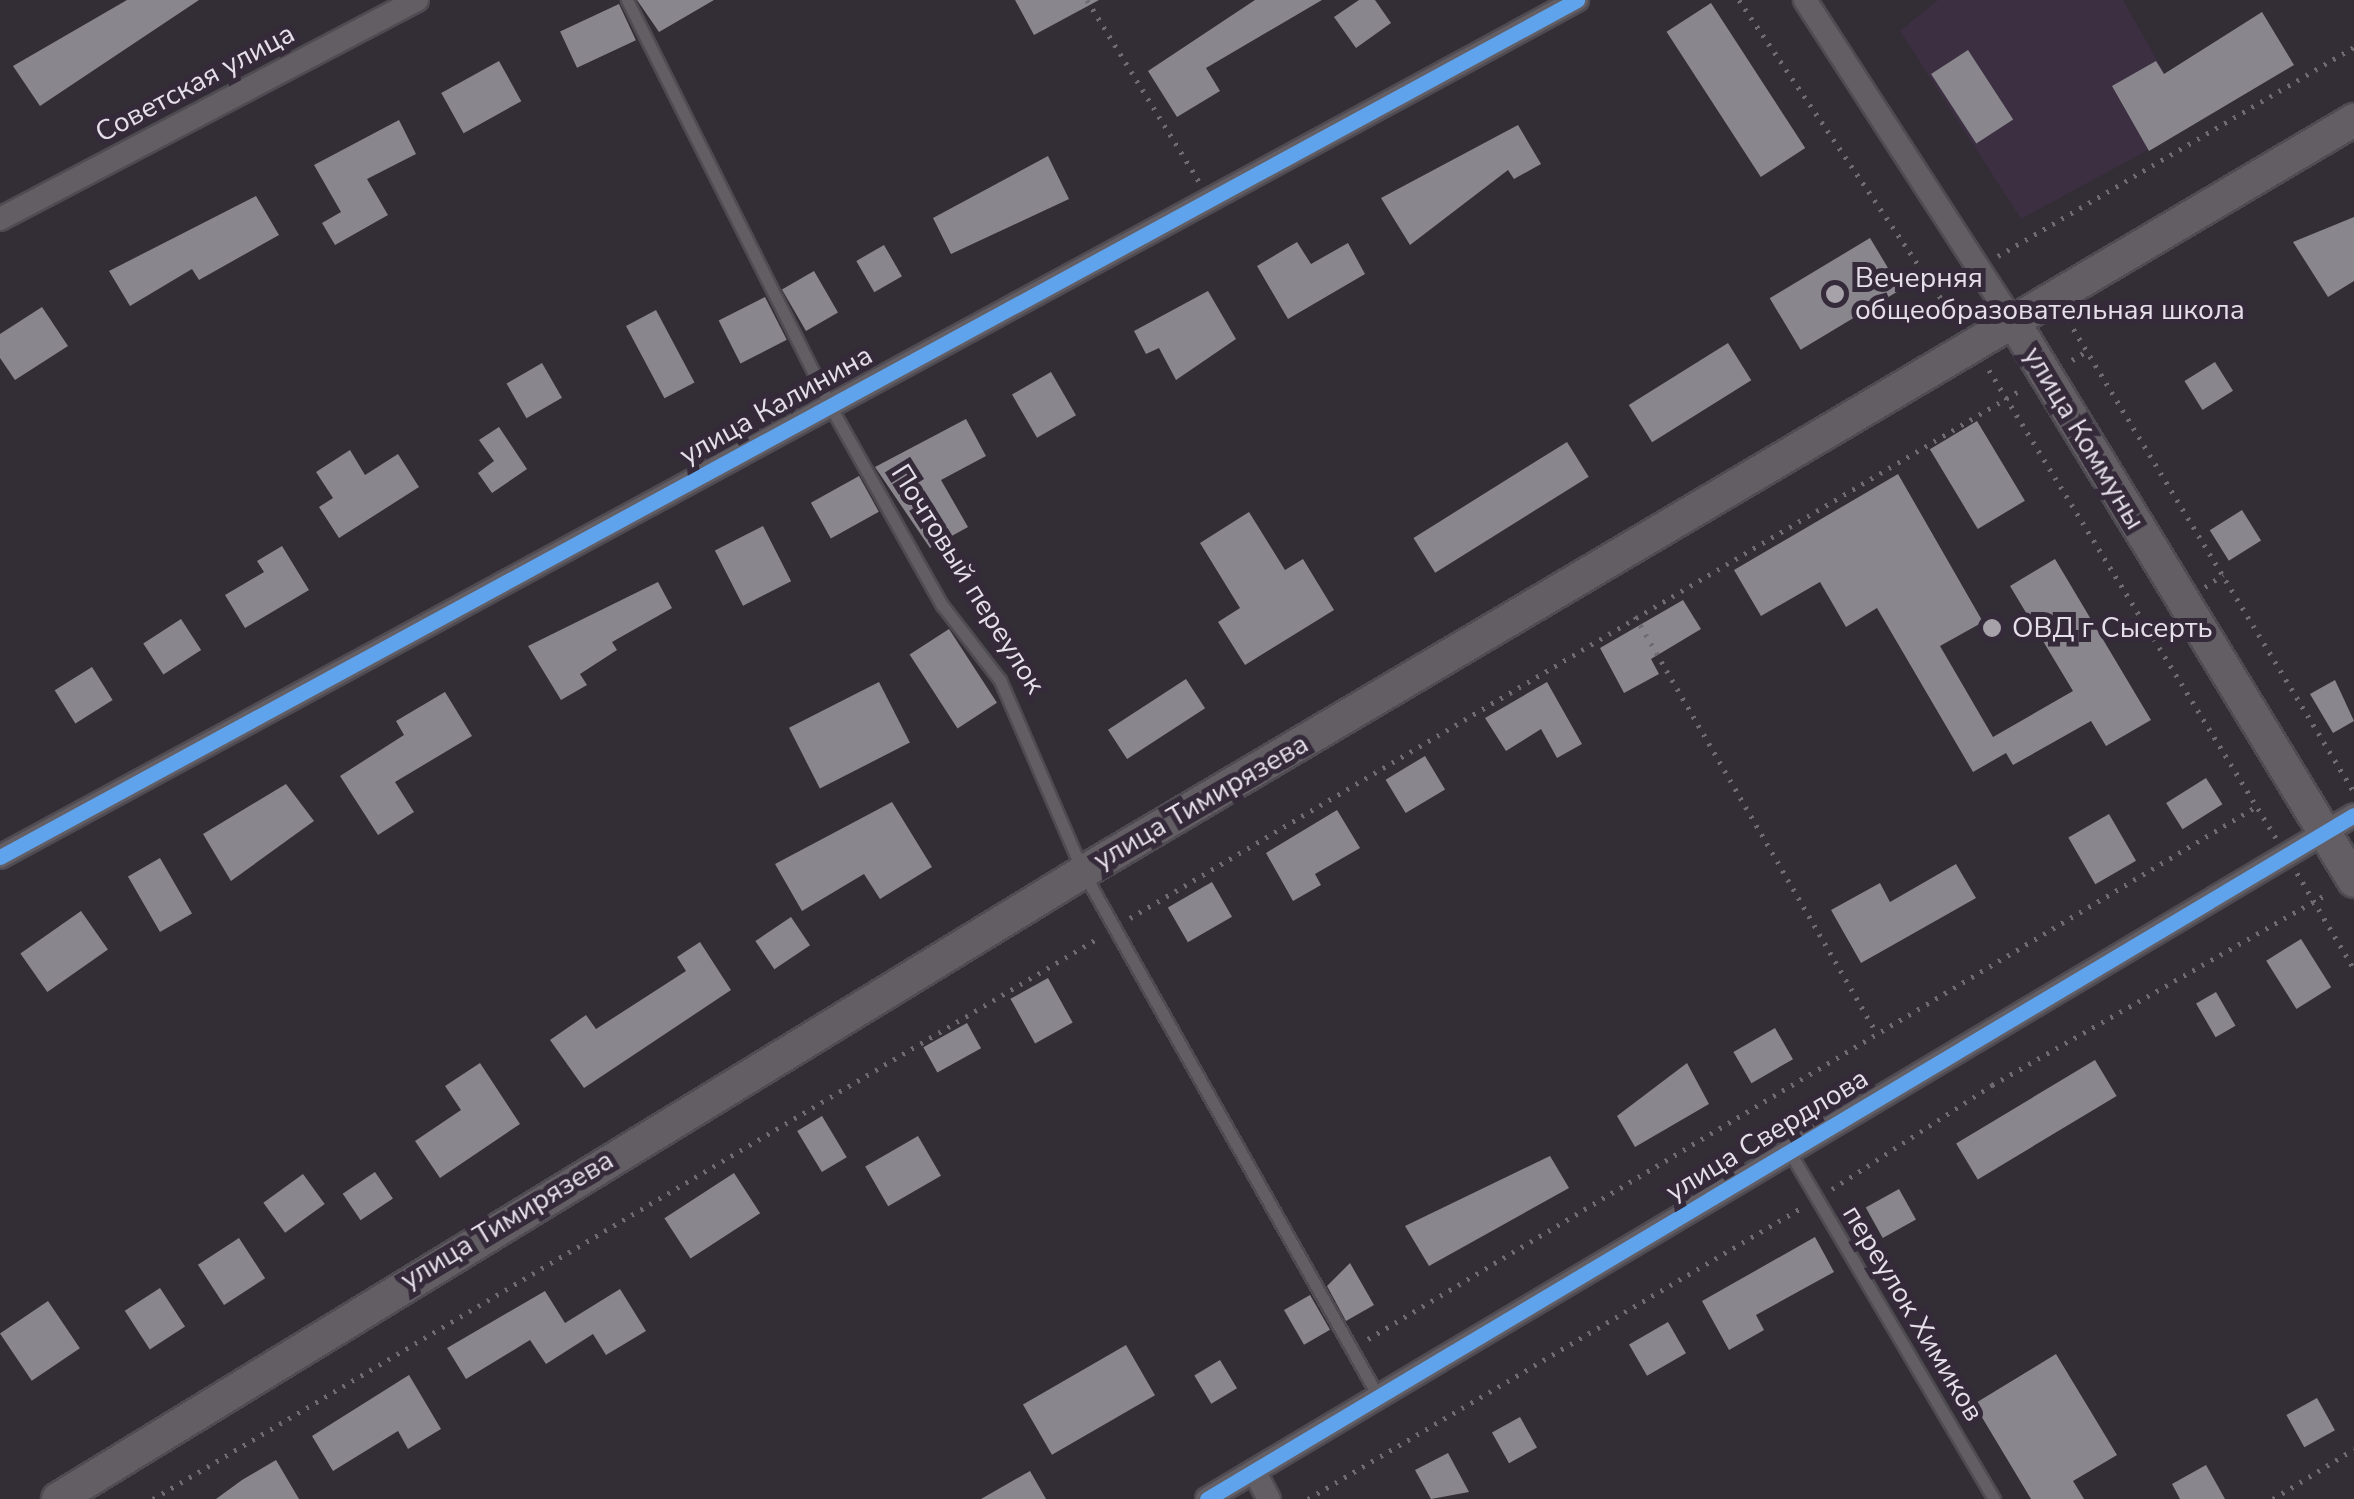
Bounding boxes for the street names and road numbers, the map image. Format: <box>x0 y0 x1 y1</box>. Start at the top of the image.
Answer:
street label: Советская улица <box>90 16 300 150</box>
street label: улица Калинина <box>674 338 878 472</box>
street label: улица Коммуны <box>2016 340 2152 536</box>
street label: Почтовый переулок <box>884 458 1052 700</box>
street label: улица Тимирязева <box>1088 727 1314 877</box>
street label: улица Свердлова <box>1660 1061 1874 1209</box>
street label: улица Тимирязева <box>394 1143 620 1297</box>
street label: переулок Химиков <box>1835 1199 1991 1427</box>

